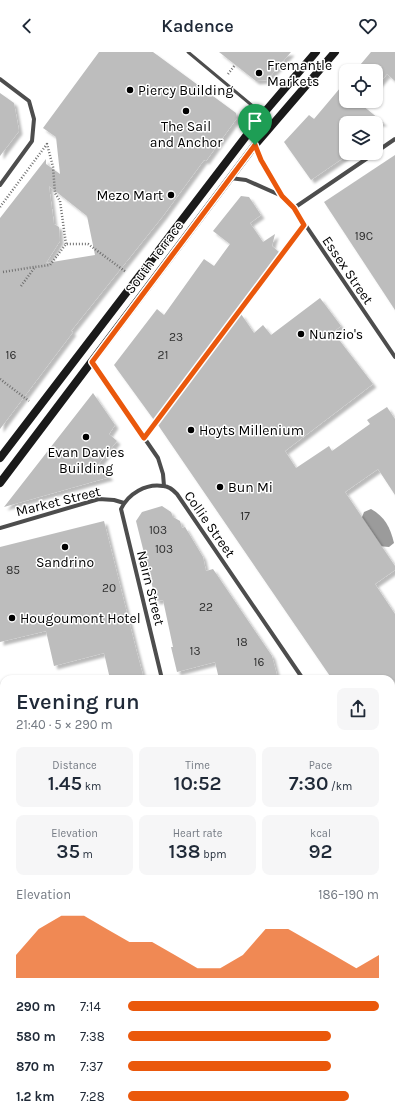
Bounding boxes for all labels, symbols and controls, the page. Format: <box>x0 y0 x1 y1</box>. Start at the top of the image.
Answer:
icon: back <box>16 15 38 37</box>
text: Kadence <box>161 15 234 37</box>
icon: heart <box>357 15 379 37</box>
place label: Fremantle Markets <box>267 57 332 90</box>
map controls <box>339 64 383 160</box>
button: locate <box>339 64 383 108</box>
marker: Fremantle Markets <box>254 68 264 78</box>
place label: Piercy Building <box>138 82 233 99</box>
marker: Piercy Building <box>125 85 135 95</box>
pin <box>238 104 272 145</box>
marker: The Sail and Anchor <box>181 106 191 116</box>
icon: arrive <box>244 110 266 132</box>
button: layers <box>339 116 383 160</box>
place label: The Sail and Anchor <box>150 118 223 151</box>
place label: Mezo Mart <box>96 187 163 204</box>
marker: Mezo Mart <box>166 190 176 200</box>
street label: South Terrace <box>121 217 187 297</box>
house number: 19C <box>355 229 373 243</box>
street label: Essex Street <box>319 233 377 308</box>
place label: Nunzio's <box>309 326 363 343</box>
marker: Nunzio's <box>296 329 306 339</box>
house number: 23 <box>169 330 183 344</box>
house number: 16 <box>6 348 17 362</box>
house number: 21 <box>158 348 168 362</box>
place label: Hoyts Millenium <box>199 422 304 439</box>
marker: Hoyts Millenium <box>186 425 196 435</box>
marker: Evan Davies Building <box>81 432 91 442</box>
place label: Evan Davies Building <box>47 444 125 477</box>
place label: Bun Mi <box>228 479 273 496</box>
marker: Bun Mi <box>215 482 225 492</box>
street label: Market Street <box>14 483 102 520</box>
street label: Collie Street <box>180 488 239 561</box>
house number: 17 <box>240 509 250 523</box>
house number: 103 <box>149 523 167 537</box>
marker: Sandrino <box>60 542 70 552</box>
house number: 103 <box>155 542 173 556</box>
street label: Nairn Street <box>133 549 168 627</box>
place label: Sandrino <box>36 554 94 571</box>
house number: 85 <box>6 563 20 577</box>
house number: 20 <box>102 581 116 595</box>
house number: 22 <box>199 600 213 614</box>
place label: Hougoumont Hotel <box>20 610 141 627</box>
marker: Hougoumont Hotel <box>7 613 17 623</box>
house number: 18 <box>236 635 248 649</box>
house number: 13 <box>189 644 201 658</box>
house number: 16 <box>254 655 265 669</box>
button: share <box>337 688 379 730</box>
text: Evening run <box>16 689 140 715</box>
text: 21:40 · 5 × 290 m <box>16 717 113 732</box>
text: Distance <box>52 759 97 772</box>
text: Time <box>185 759 210 772</box>
text: Pace <box>309 759 332 772</box>
text: 1.45 <box>48 772 82 795</box>
text: 10:52 <box>173 772 222 795</box>
text: 7:30 <box>289 772 328 795</box>
text: km <box>82 780 101 793</box>
text: /km <box>328 780 352 793</box>
text: Elevation <box>51 827 98 840</box>
text: Heart rate <box>173 827 222 840</box>
text: kcal <box>310 827 331 840</box>
text: 35 <box>56 840 80 863</box>
text: 138 <box>169 840 201 863</box>
text: 92 <box>309 840 333 863</box>
text: m <box>80 848 93 861</box>
text: bpm <box>201 848 226 861</box>
text: Elevation <box>16 887 71 902</box>
text: 186–190 m <box>318 887 379 902</box>
text: 290 m <box>16 999 56 1014</box>
text: 7:14 <box>80 999 101 1014</box>
text: 580 m <box>16 1029 56 1044</box>
text: 7:38 <box>80 1029 105 1044</box>
text: 870 m <box>16 1059 55 1074</box>
text: 7:37 <box>80 1059 103 1074</box>
text: 1.2 km <box>16 1089 55 1104</box>
text: 7:28 <box>80 1089 105 1104</box>

